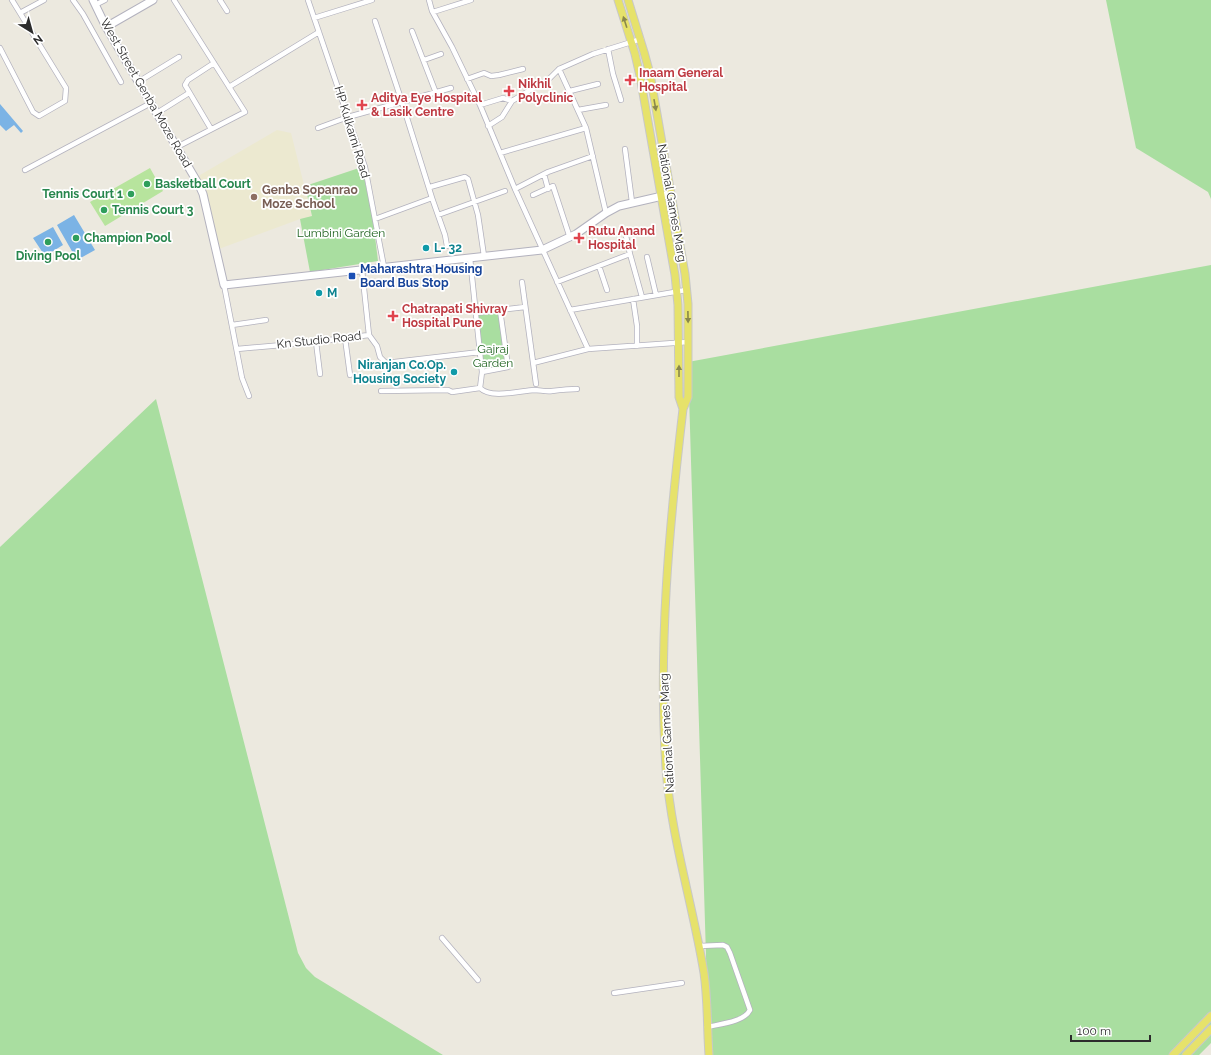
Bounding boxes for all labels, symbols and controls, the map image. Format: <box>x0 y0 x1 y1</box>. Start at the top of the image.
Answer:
north arrow <box>12 12 52 52</box>
one-way arrow <box>622 15 628 27</box>
street label: West Street Genba Moze Road <box>98 16 194 170</box>
text: N <box>30 32 45 47</box>
place label: Inaam General Hospital <box>639 66 723 94</box>
marker: Inaam General Hospital <box>624 74 636 86</box>
place label: Nikhil Polyclinic <box>518 77 573 105</box>
street label: HP Kulkarni Road <box>331 84 373 180</box>
marker: Nikhil Polyclinic <box>503 85 515 97</box>
place label: Aditya Eye Hospital & Lasik Centre <box>371 91 482 119</box>
marker: Aditya Eye Hospital & Lasik Centre <box>356 99 368 111</box>
one-way arrow <box>652 99 658 112</box>
street label: National Games Marg <box>655 143 689 263</box>
place label: Basketball Court <box>155 177 251 191</box>
marker: Basketball Court <box>142 179 152 189</box>
place label: Genba Sopanrao Moze School <box>262 183 358 211</box>
place label: Tennis Court 1 <box>42 187 123 201</box>
marker: Tennis Court 1 <box>126 189 136 199</box>
marker: Genba Sopanrao Moze School <box>249 192 259 202</box>
place label: Tennis Court 3 <box>112 203 194 217</box>
marker: Tennis Court 3 <box>99 205 109 215</box>
place label: Rutu Anand Hospital <box>588 224 655 252</box>
park label: Lumbini Garden <box>297 226 385 240</box>
place label: Champion Pool <box>84 231 171 245</box>
marker: Rutu Anand Hospital <box>573 232 585 244</box>
marker: Champion Pool <box>71 233 81 243</box>
marker: Diving Pool <box>43 237 53 247</box>
place label: L- 32 <box>434 241 462 255</box>
marker: L- 32 <box>421 243 431 253</box>
place label: Diving Pool <box>16 249 81 263</box>
place label: Maharashtra Housing Board Bus Stop <box>360 262 482 290</box>
marker: Maharashtra Housing Board Bus Stop <box>347 271 357 281</box>
place label: M <box>327 286 337 300</box>
marker: M <box>314 288 324 298</box>
place label: Chatrapati Shivray Hospital Pune <box>402 302 508 330</box>
marker: Chatrapati Shivray Hospital Pune <box>387 310 399 322</box>
one-way arrow <box>685 311 691 324</box>
street label: Kn Studio Road <box>276 329 362 351</box>
park label: Gajraj Garden <box>473 342 513 370</box>
place label: Niranjan Co.Op. Housing Society <box>353 358 446 386</box>
one-way arrow <box>676 364 682 377</box>
marker: Niranjan Co.Op. Housing Society <box>449 367 459 377</box>
street label: National Games Marg <box>657 673 677 793</box>
scale bar <box>1071 1017 1150 1043</box>
text: 100 m <box>1077 1024 1111 1038</box>

